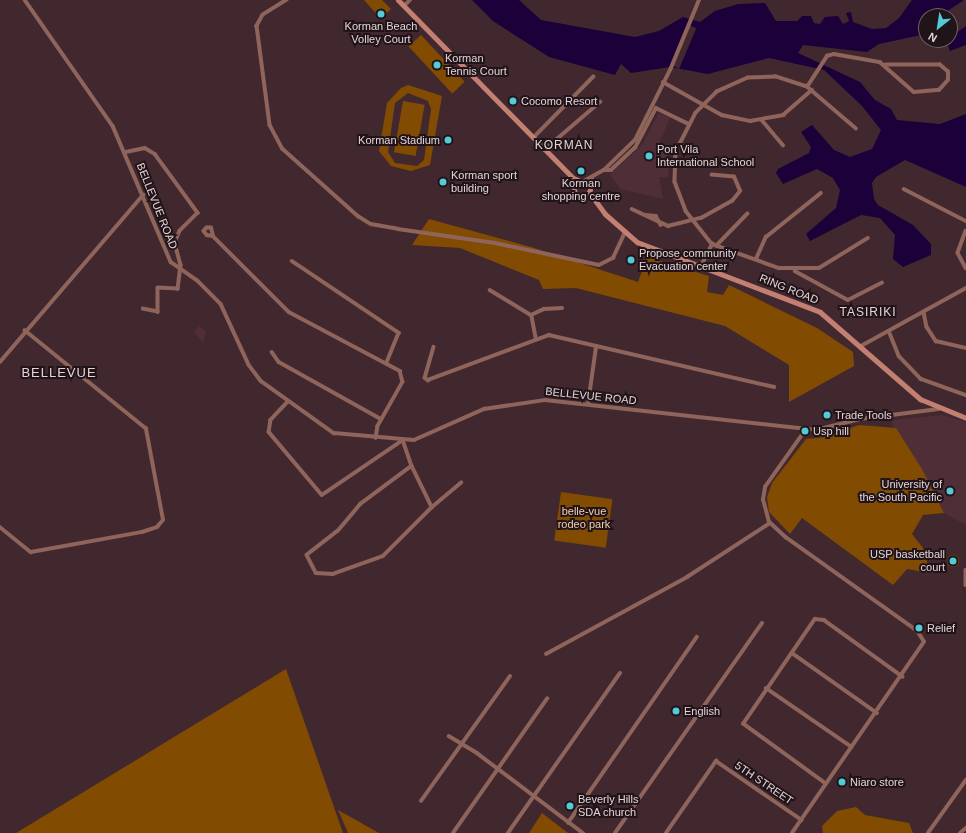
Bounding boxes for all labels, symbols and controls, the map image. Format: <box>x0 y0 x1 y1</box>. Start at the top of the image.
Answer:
north arrow <box>918 8 958 48</box>
marker: Korman Beach Volley Court <box>376 9 386 19</box>
place label: Korman Beach Volley Court <box>345 20 417 46</box>
text: N <box>926 30 939 45</box>
place label: Korman Tennis Court <box>445 52 507 78</box>
marker: Korman Tennis Court <box>432 60 442 70</box>
place label: Cocomo Resort <box>521 94 597 108</box>
marker: Cocomo Resort <box>508 96 518 106</box>
place label: Korman Stadium <box>358 133 440 147</box>
marker: Korman Stadium <box>443 135 453 145</box>
district label: KORMAN <box>535 139 593 153</box>
place label: Port Vila International School <box>657 143 754 169</box>
marker: Port Vila International School <box>644 151 654 161</box>
street label: BELLEVUE ROAD <box>134 161 180 251</box>
marker: Korman shopping centre <box>576 166 586 176</box>
place label: Korman sport building <box>451 169 517 195</box>
marker: Korman sport building <box>438 177 448 187</box>
place label: Korman shopping centre <box>542 177 620 203</box>
place label: Propose community Evacuation center <box>639 247 736 273</box>
marker: Propose community Evacuation center <box>626 255 636 265</box>
street label: RING ROAD <box>758 271 820 307</box>
district label: TASIRIKI <box>839 306 897 320</box>
district label: BELLEVUE <box>21 365 97 381</box>
street label: BELLEVUE ROAD <box>545 385 637 407</box>
place label: Trade Tools <box>835 408 892 422</box>
marker: Trade Tools <box>822 410 832 420</box>
place label: Usp hill <box>813 424 849 438</box>
marker: Usp hill <box>800 426 810 436</box>
place label: University of the South Pacific <box>859 478 942 504</box>
marker: University of the South Pacific <box>945 486 955 496</box>
park label: belle-vue rodeo park <box>558 505 610 531</box>
place label: USP basketball court <box>870 548 945 574</box>
marker: USP basketball court <box>948 556 958 566</box>
place label: Relief <box>927 621 955 635</box>
marker: Relief <box>914 623 924 633</box>
place label: English <box>684 704 720 718</box>
marker: English <box>671 706 681 716</box>
street label: 5TH STREET <box>732 759 796 807</box>
place label: Niaro store <box>850 775 904 789</box>
marker: Niaro store <box>837 777 847 787</box>
place label: Beverly Hills SDA church <box>578 793 639 819</box>
marker: Beverly Hills SDA church <box>565 801 575 811</box>

